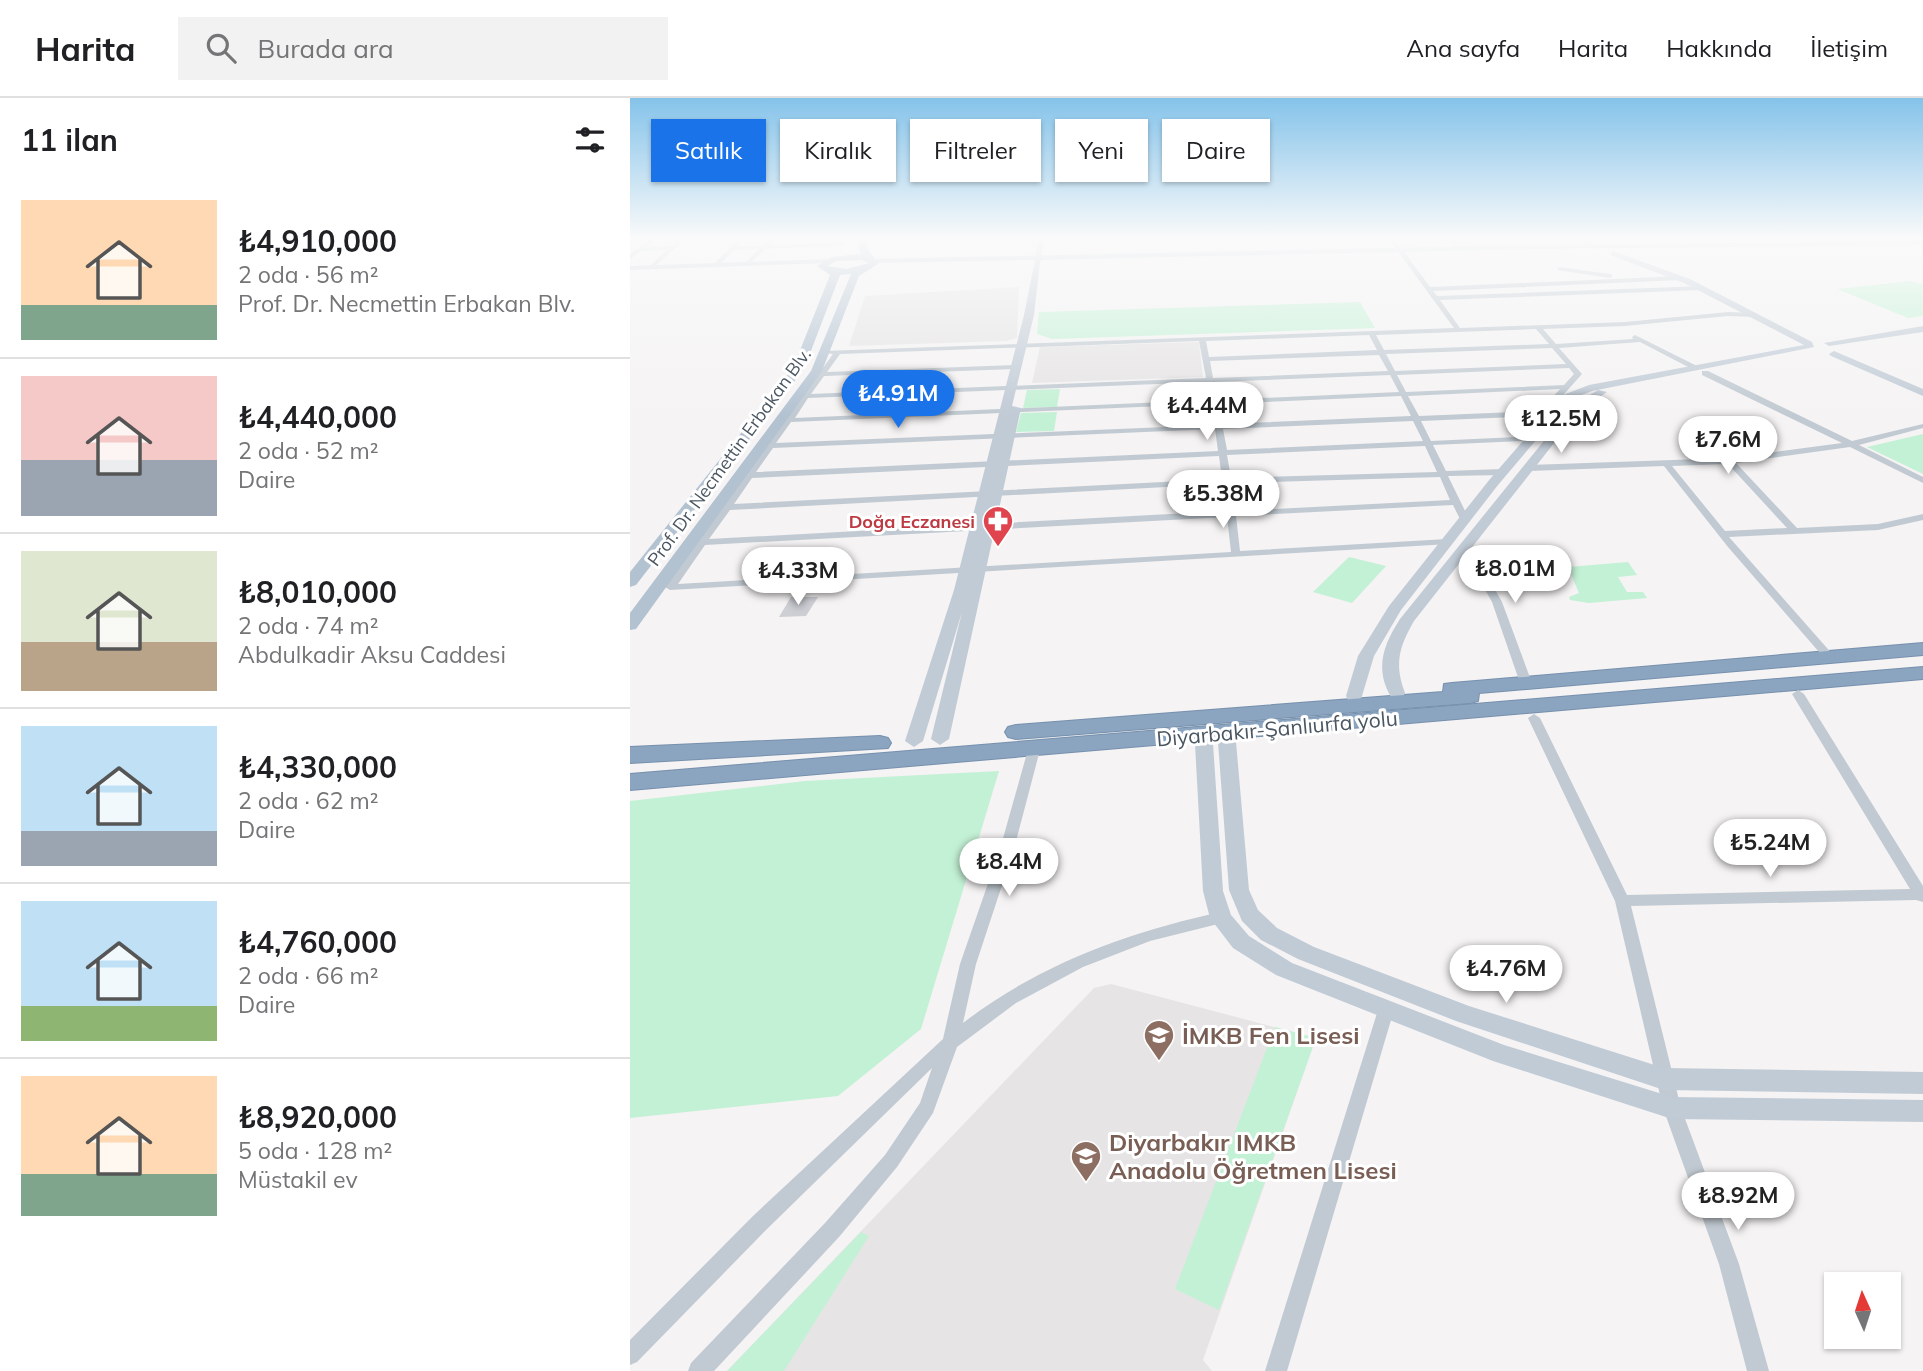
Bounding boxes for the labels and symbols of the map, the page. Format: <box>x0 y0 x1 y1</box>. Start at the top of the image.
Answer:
street label: Prof. Dr. Necmettin Erbakan Blv. <box>642 343 816 571</box>
pin: ₺4.91M <box>841 370 955 430</box>
pin: ₺4.44M <box>1150 382 1264 442</box>
pin: ₺12.5M <box>1504 396 1618 455</box>
pin: ₺7.6M <box>1679 416 1777 476</box>
pin: ₺5.38M <box>1166 470 1280 530</box>
pharmacy icon: Doğa Eczanesi <box>981 504 1015 548</box>
place label: Doğa Eczanesi <box>849 510 975 533</box>
pin: ₺8.01M <box>1458 546 1572 605</box>
pin: ₺4.33M <box>741 547 855 607</box>
street label: Diyarbakır-Şanlıurfa yolu <box>1155 705 1399 751</box>
pin: ₺5.24M <box>1713 820 1827 879</box>
pin: ₺8.4M <box>960 838 1058 898</box>
pin: ₺4.76M <box>1449 946 1563 1005</box>
school or university icon: İMKB Fen Lisesi <box>1142 1018 1176 1062</box>
place label: İMKB Fen Lisesi <box>1182 1020 1359 1050</box>
place label: Diyarbakır IMKB Anadolu Öğretmen Lisesi <box>1109 1127 1397 1185</box>
school or university icon: Diyarbakır IMKB Anadolu Öğretmen Lisesi <box>1069 1139 1103 1183</box>
pin: ₺8.92M <box>1681 1172 1795 1232</box>
north arrow <box>1824 1272 1900 1349</box>

